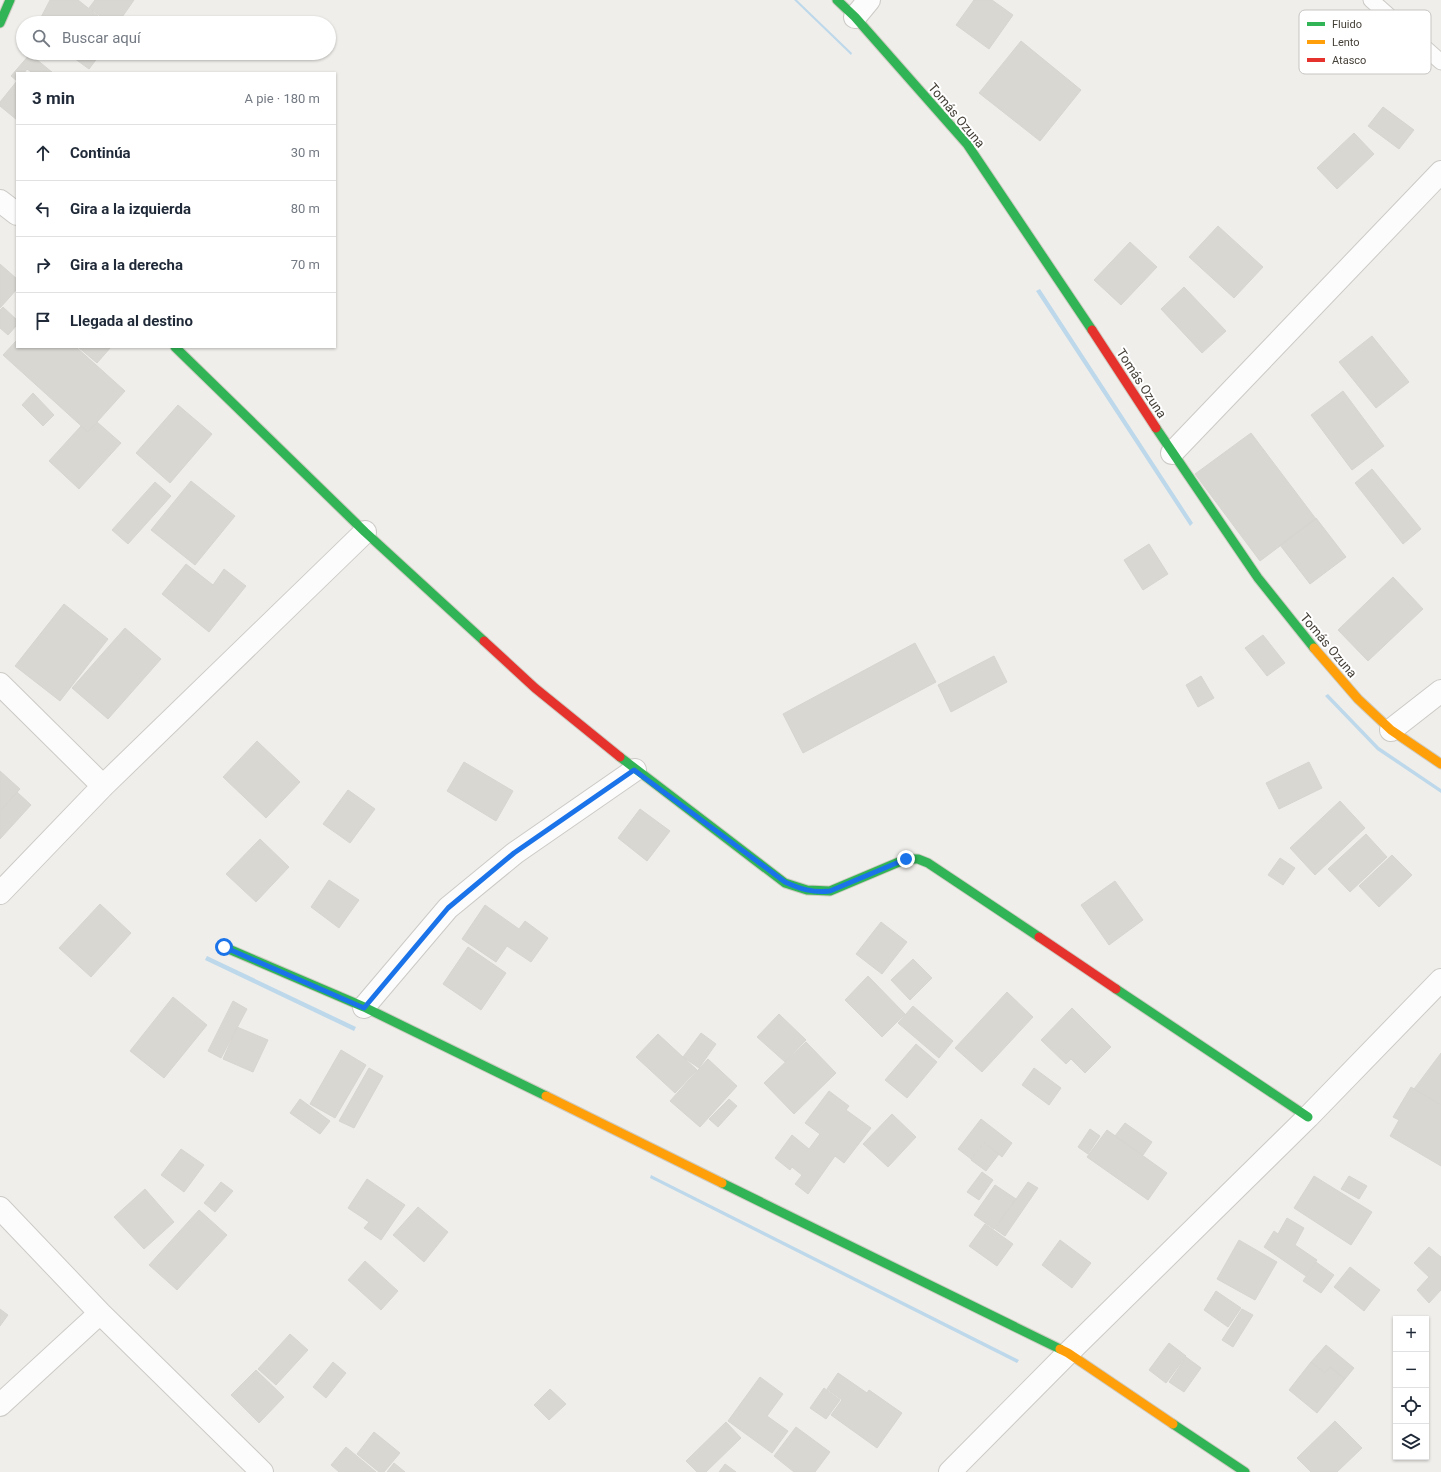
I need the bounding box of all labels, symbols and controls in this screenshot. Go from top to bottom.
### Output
legend [1299,10,1431,74]
search box [16,16,336,60]
text: Fluido [1332,18,1362,31]
icon: search [30,27,52,49]
text: Buscar aquí [62,29,141,47]
text: Lento [1332,36,1360,49]
text: Atasco [1332,54,1366,67]
street label: Tomás Ozuna [925,80,988,151]
text: 3 min [32,88,75,108]
text: A pie · 180 m [245,91,320,106]
icon: ahead [32,142,54,164]
text: Continúa [70,144,131,162]
text: 30 m [291,145,320,160]
icon: left [32,198,54,220]
text: Gira a la izquierda [70,200,191,218]
text: 80 m [291,201,320,216]
icon: right [32,254,54,276]
text: Gira a la derecha [70,256,183,274]
text: 70 m [291,257,320,272]
icon: arrive [32,310,54,332]
text: Llegada al destino [70,312,193,330]
street label: Tomás Ozuna [1114,346,1170,421]
street label: Tomás Ozuna [1297,610,1360,681]
route end [897,850,915,868]
route start [215,938,233,956]
map controls [1393,1316,1429,1460]
button: + [1393,1316,1429,1352]
button: − [1393,1352,1429,1388]
button: locate [1393,1388,1429,1424]
button: layers [1393,1424,1429,1460]

